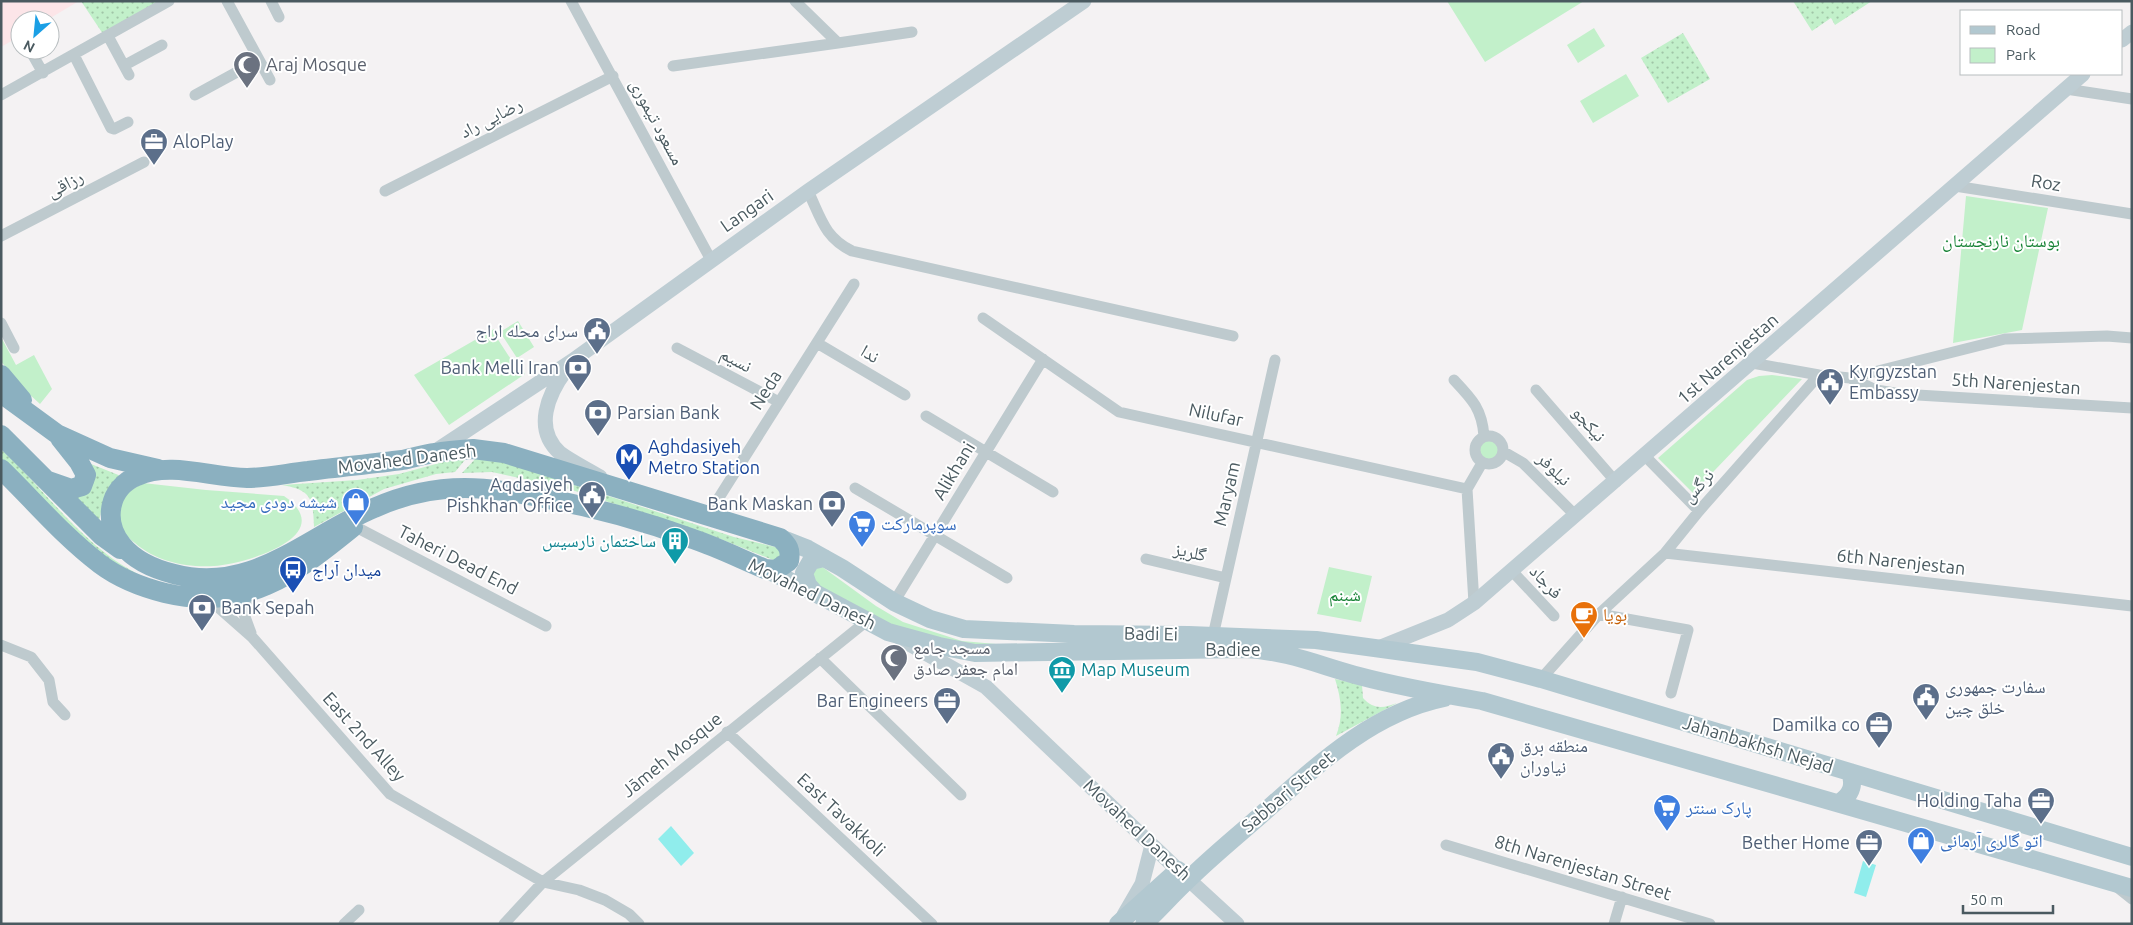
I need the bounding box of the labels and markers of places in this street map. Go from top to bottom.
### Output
mosque icon: Araj Mosque [232,50,262,89]
place label: Araj Mosque [266,54,367,74]
office icon: AloPlay [139,127,169,166]
place label: AloPlay [173,131,234,151]
public building icon: سرای محله اراج [582,316,612,355]
place label: سرای محله اراج [476,320,578,343]
bank icon: Bank Melli Iran [563,353,593,392]
place label: Bank Melli Iran [440,357,559,377]
place label: Kyrgyzstan Embassy [1849,361,1937,402]
public building icon: Kyrgyzstan Embassy [1815,367,1845,406]
bank icon: Parsian Bank [583,398,613,437]
place label: Parsian Bank [617,402,720,422]
place label: Aghdasiyeh Metro Station [648,436,760,477]
metro station icon: Aghdasiyeh Metro Station [614,442,644,481]
place label: Aqdasiyeh Pishkhan Office [446,474,573,515]
public building icon: Aqdasiyeh Pishkhan Office [577,480,607,519]
shop icon: شیشه دودی مجید [341,487,371,526]
bank icon: Bank Maskan [817,489,847,528]
place label: شیشه دودی مجید [221,491,337,513]
place label: Bank Maskan [708,493,813,513]
supermarket icon: سوپرمارکت [847,509,877,548]
place label: سوپرمارکت [881,513,957,535]
building icon: ساختمان نارسیس [660,526,690,565]
place label: ساختمان نارسیس [542,530,656,552]
bus stop icon: میدان آراج [278,555,308,594]
place label: میدان آراج [312,559,381,582]
bank icon: Bank Sepah [187,593,217,632]
place label: Bank Sepah [221,597,315,617]
cafe icon: بویا [1569,600,1599,639]
place label: بویا [1603,604,1627,626]
place label: مسجد جامع امام جعفر صادق [913,637,1018,681]
mosque icon: مسجد جامع امام جعفر صادق [879,643,909,682]
museum icon: Map Museum [1047,655,1077,694]
place label: Map Museum [1081,659,1190,679]
place label: سفارت جمهوری خلق چین [1945,676,2046,719]
public building icon: سفارت جمهوری خلق چین [1911,682,1941,721]
office icon: Bar Engineers [932,686,962,725]
place label: Bar Engineers [816,690,928,710]
office icon: Damilka co [1864,710,1894,749]
place label: Damilka co [1772,714,1860,734]
place label: منطقه برق نیاوران [1520,735,1588,778]
public building icon: منطقه برق نیاوران [1486,741,1516,780]
office icon: Holding Taha [2026,786,2056,825]
place label: Holding Taha [1916,790,2022,810]
supermarket icon: پارک سنتر [1652,793,1682,832]
place label: پارک سنتر [1685,797,1752,819]
shop icon: اتو گالری آرمانی [1906,826,1936,865]
office icon: Bether Home [1854,828,1884,867]
place label: اتو گالری آرمانی [1940,830,2043,852]
place label: Bether Home [1742,832,1850,852]

